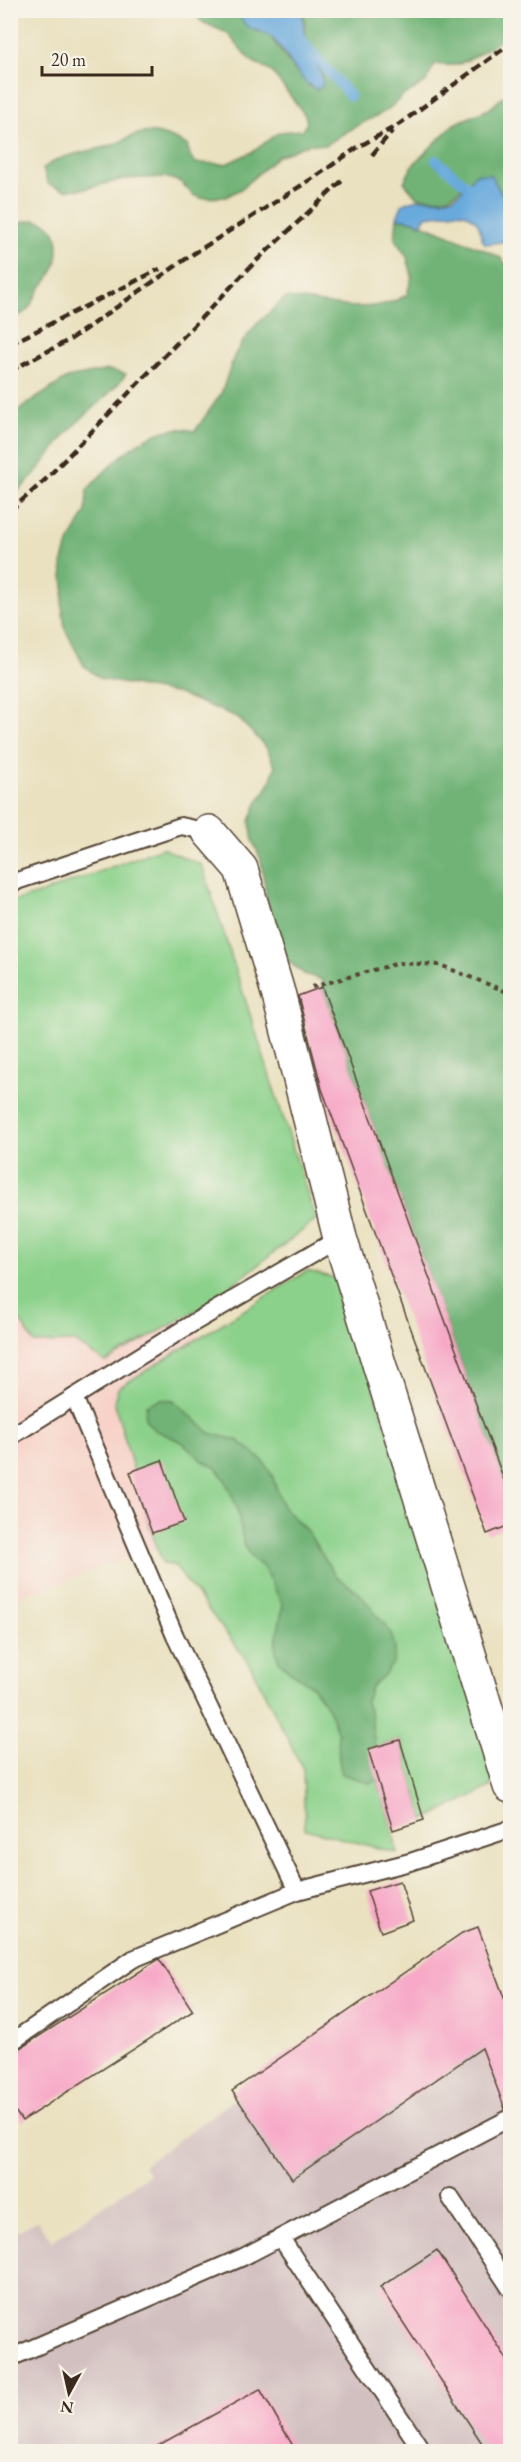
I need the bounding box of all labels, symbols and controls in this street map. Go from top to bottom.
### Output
scale bar [42,39,152,77]
text: 20 m [51,48,86,71]
north arrow [39,2363,99,2423]
text: N [59,2396,75,2419]

